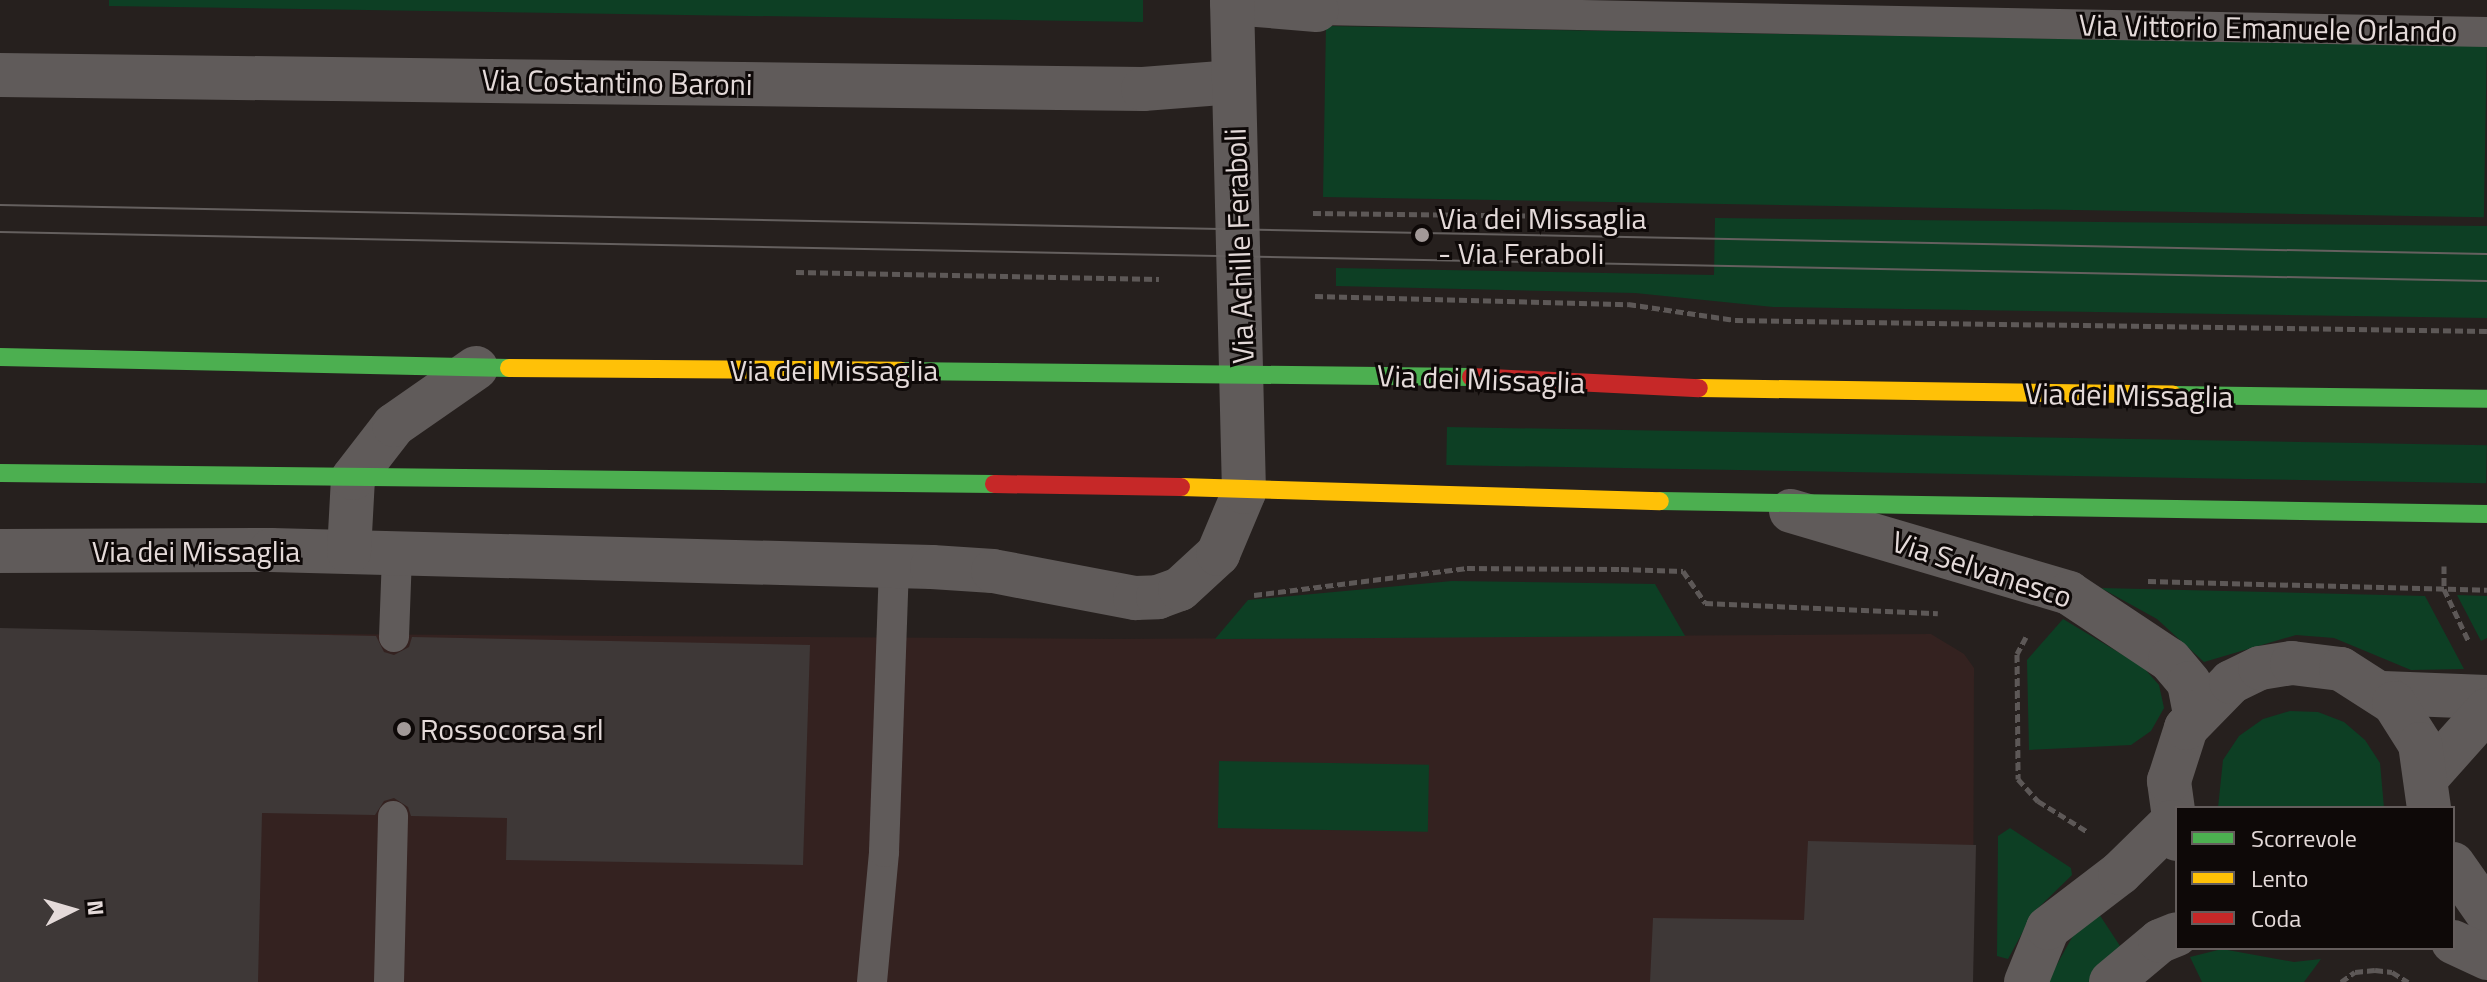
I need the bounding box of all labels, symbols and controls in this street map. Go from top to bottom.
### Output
street label: Via Vittorio Emanuele Orlando [2078,7,2458,49]
street label: Via Costantino Baroni [481,62,753,102]
street label: Via Achille Feraboli [1217,128,1261,364]
place label: Via dei Missaglia - Via Feraboli [1438,200,1646,270]
marker: Via dei Missaglia - Via Feraboli [1413,226,1431,244]
street label: Via dei Missaglia [730,352,938,388]
street label: Via dei Missaglia [1376,357,1586,401]
street label: Via dei Missaglia [2024,375,2234,415]
street label: Via Selvanesco [1887,523,2077,615]
street label: Via dei Missaglia [92,533,300,569]
place label: Rossocorsa srl [420,711,604,747]
marker: Rossocorsa srl [395,720,413,738]
legend [2175,806,2455,950]
text: Scorrevole [2251,820,2357,856]
text: Lento [2251,860,2308,896]
north arrow [32,870,112,950]
text: N [78,899,114,917]
text: Coda [2251,900,2301,936]

